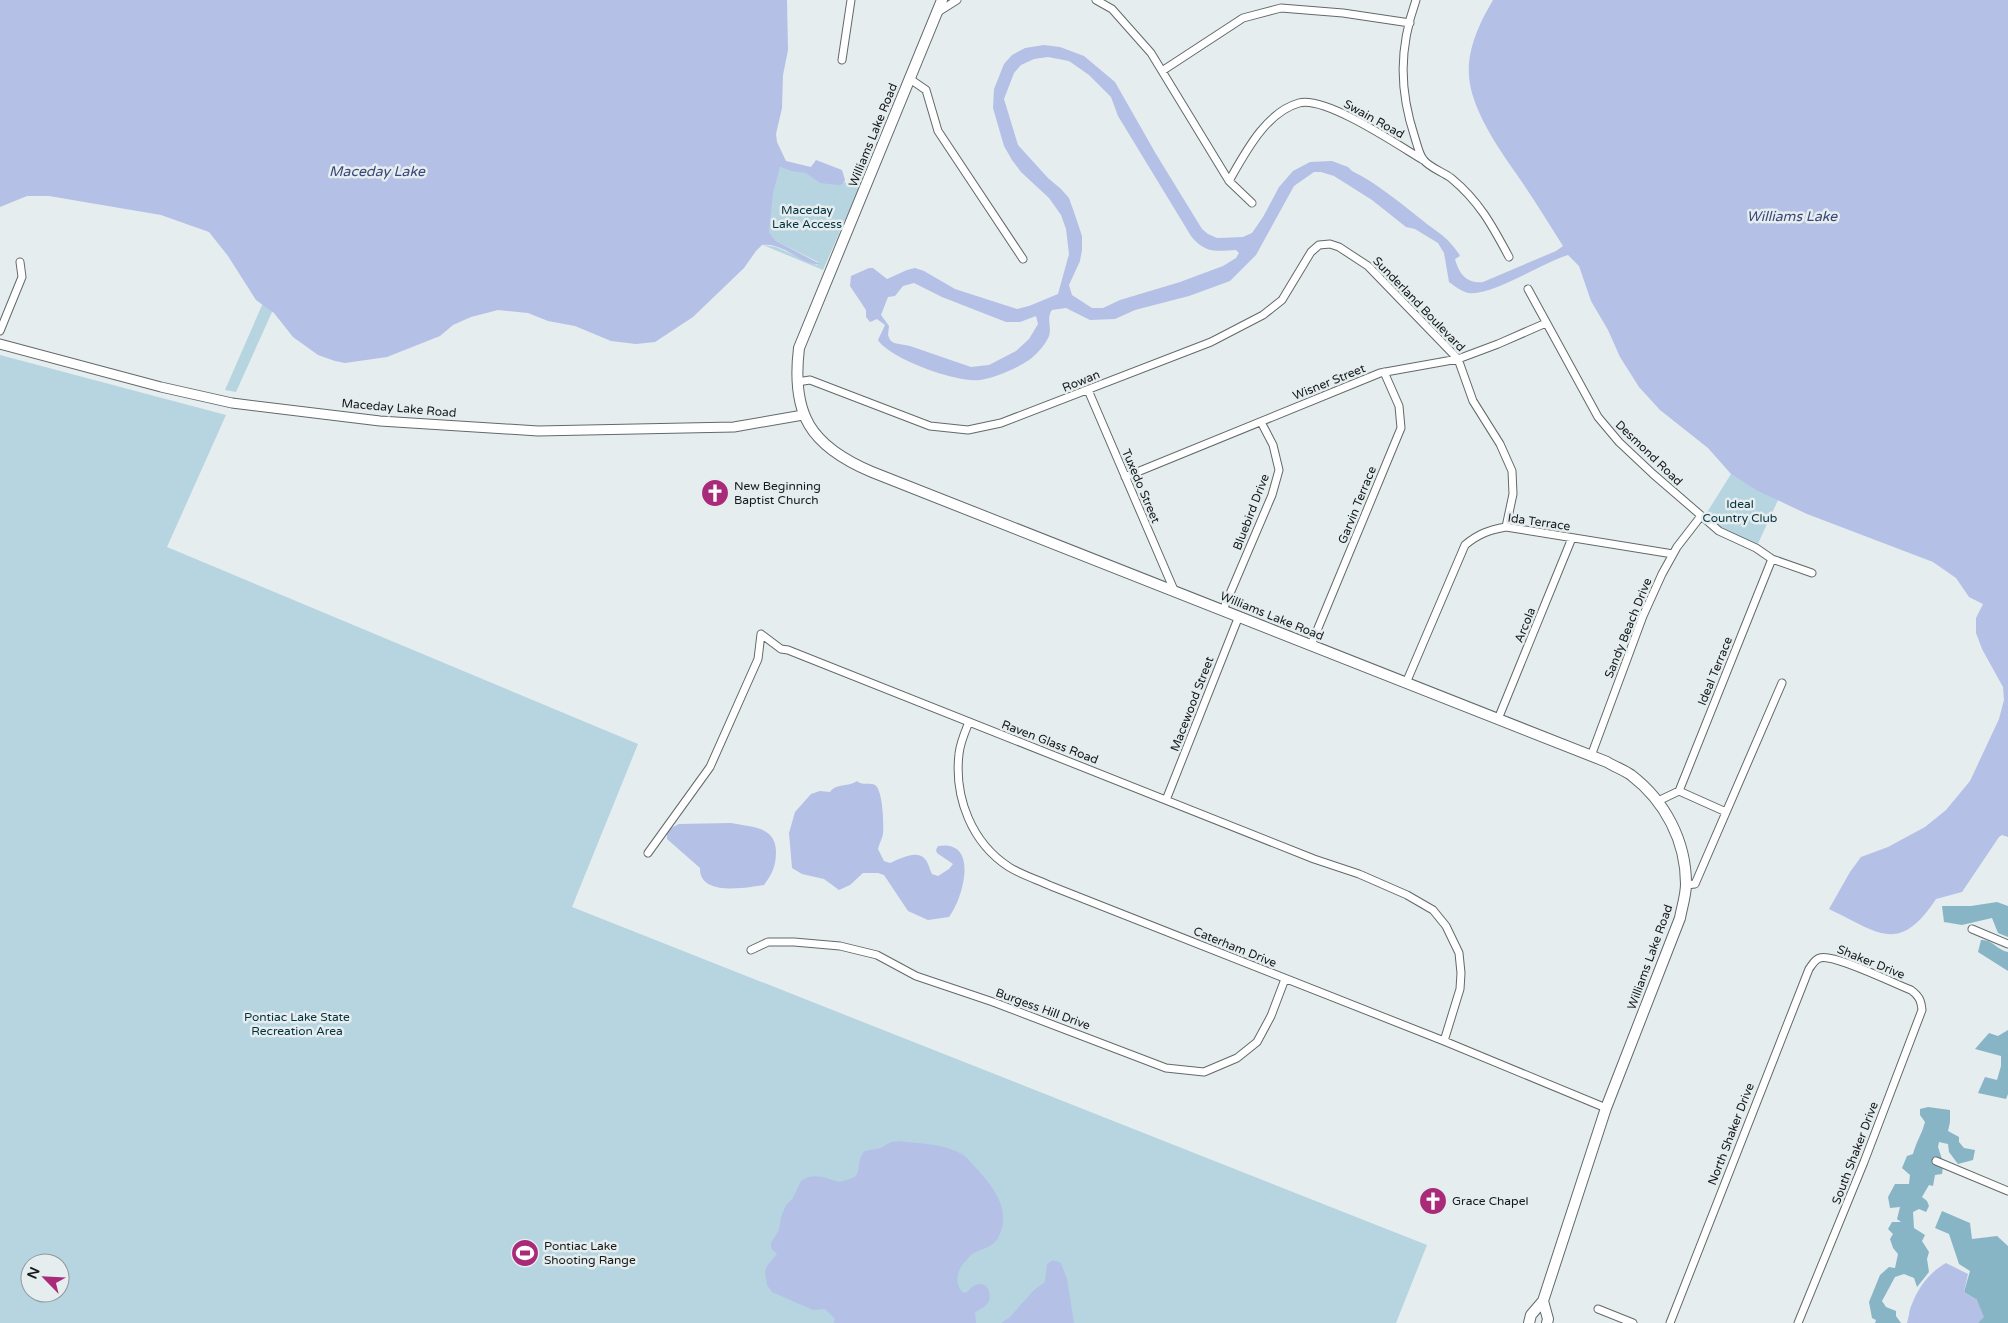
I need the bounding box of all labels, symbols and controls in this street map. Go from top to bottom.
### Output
street label: Williams Lake Road [846,81,900,189]
street label: Swain Road [1341,97,1407,141]
water label: Maceday Lake [329,163,426,180]
park label: Maceday Lake Access [772,203,842,231]
water label: Williams Lake [1747,208,1838,225]
street label: Sunderland Boulevard [1370,254,1468,354]
street label: Wisner Street [1291,361,1368,403]
street label: Rowan [1060,367,1102,395]
street label: Maceday Lake Road [341,396,457,420]
street label: Desmond Road [1613,417,1685,489]
street label: Tuxedo Street [1119,447,1163,526]
street label: Garvin Terrace [1335,464,1379,546]
street label: Bluebird Drive [1230,472,1272,552]
church icon: New Beginning Baptist Church [700,478,730,508]
place label: New Beginning Baptist Church [734,479,821,507]
park label: Ideal Country Club [1703,497,1777,525]
street label: Ida Terrace [1507,511,1571,533]
street label: Sandy Beach Drive [1602,576,1655,680]
street label: Williams Lake Road [1218,589,1326,643]
street label: Arcola [1512,605,1538,645]
street label: Ideal Terrace [1695,634,1735,707]
street label: Macewood Street [1167,654,1217,753]
street label: Raven Glass Road [1000,717,1100,767]
street label: Williams Lake Road [1624,903,1676,1011]
street label: Caterham Drive [1191,924,1279,970]
street label: Shaker Drive [1835,942,1907,982]
street label: Burgess Hill Drive [994,985,1092,1033]
park label: Pontiac Lake State Recreation Area [244,1010,350,1038]
street label: North Shaker Drive [1705,1081,1757,1187]
street label: South Shaker Drive [1829,1099,1881,1206]
church icon: Grace Chapel [1418,1186,1448,1216]
place label: Grace Chapel [1452,1194,1528,1208]
sports icon: Pontiac Lake Shooting Range [510,1238,540,1268]
place label: Pontiac Lake Shooting Range [544,1239,636,1267]
north arrow [20,1253,70,1303]
text: N [24,1264,44,1282]

